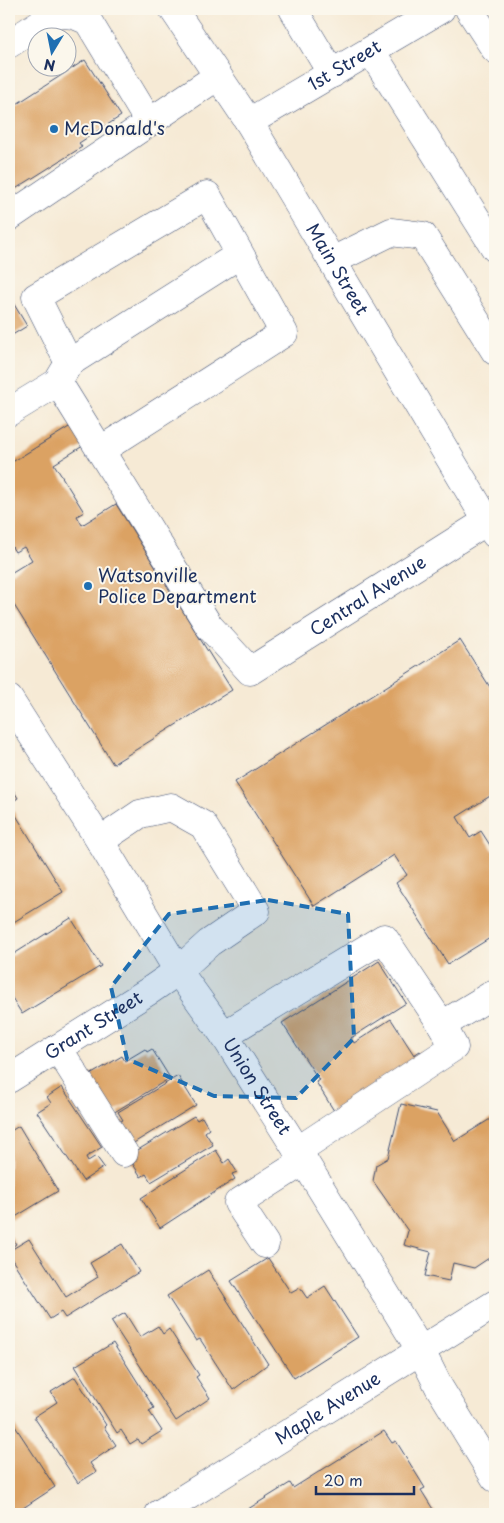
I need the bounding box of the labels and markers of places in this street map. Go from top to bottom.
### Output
place label: McDonald's [64,114,165,141]
marker: McDonald's [48,123,60,135]
place label: Watsonville Police Department [98,561,257,609]
marker: Watsonville Police Department [82,580,94,592]

